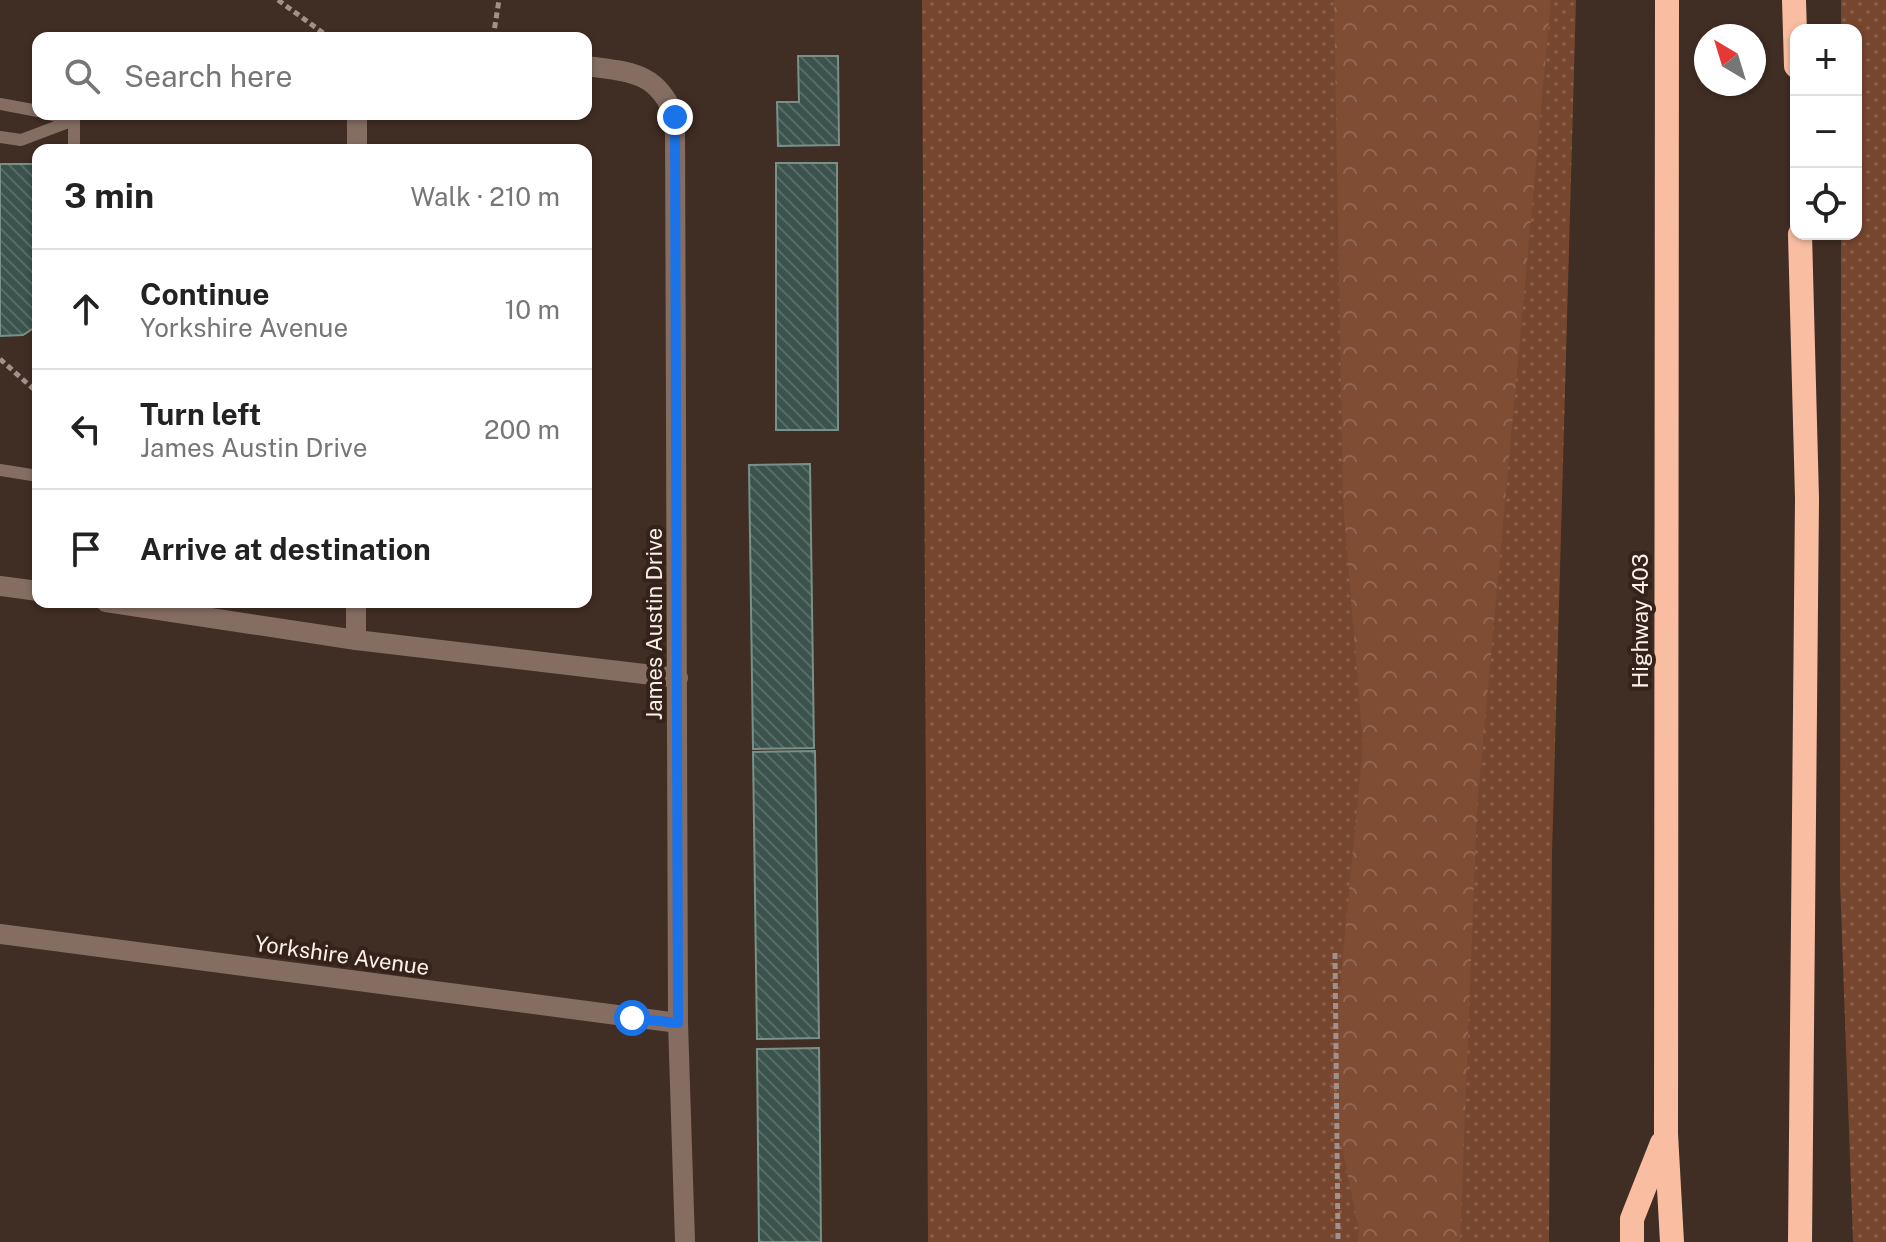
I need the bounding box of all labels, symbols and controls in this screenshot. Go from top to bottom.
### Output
north arrow [1694,24,1766,96]
map controls [1790,24,1862,240]
button: + [1790,24,1862,96]
search box [32,32,592,120]
icon: search [60,54,104,98]
text: Search here [124,58,292,94]
button: − [1790,96,1862,168]
route end [657,99,693,135]
button: locate [1790,168,1862,240]
text: 3 min [64,176,154,216]
text: Walk · 210 m [410,181,560,212]
text: Continue [140,276,270,312]
icon: ahead [64,287,108,331]
text: 10 m [505,294,560,325]
text: Yorkshire Avenue [140,312,348,343]
text: Turn left [140,396,261,432]
icon: left [64,407,108,451]
text: 200 m [484,414,560,445]
text: James Austin Drive [140,432,367,463]
icon: arrive [64,527,108,571]
street label: James Austin Drive [641,528,667,720]
text: Arrive at destination [140,531,431,567]
street label: Highway 403 [1627,553,1653,689]
street label: Yorkshire Avenue [253,930,431,980]
route start [614,1000,650,1036]

